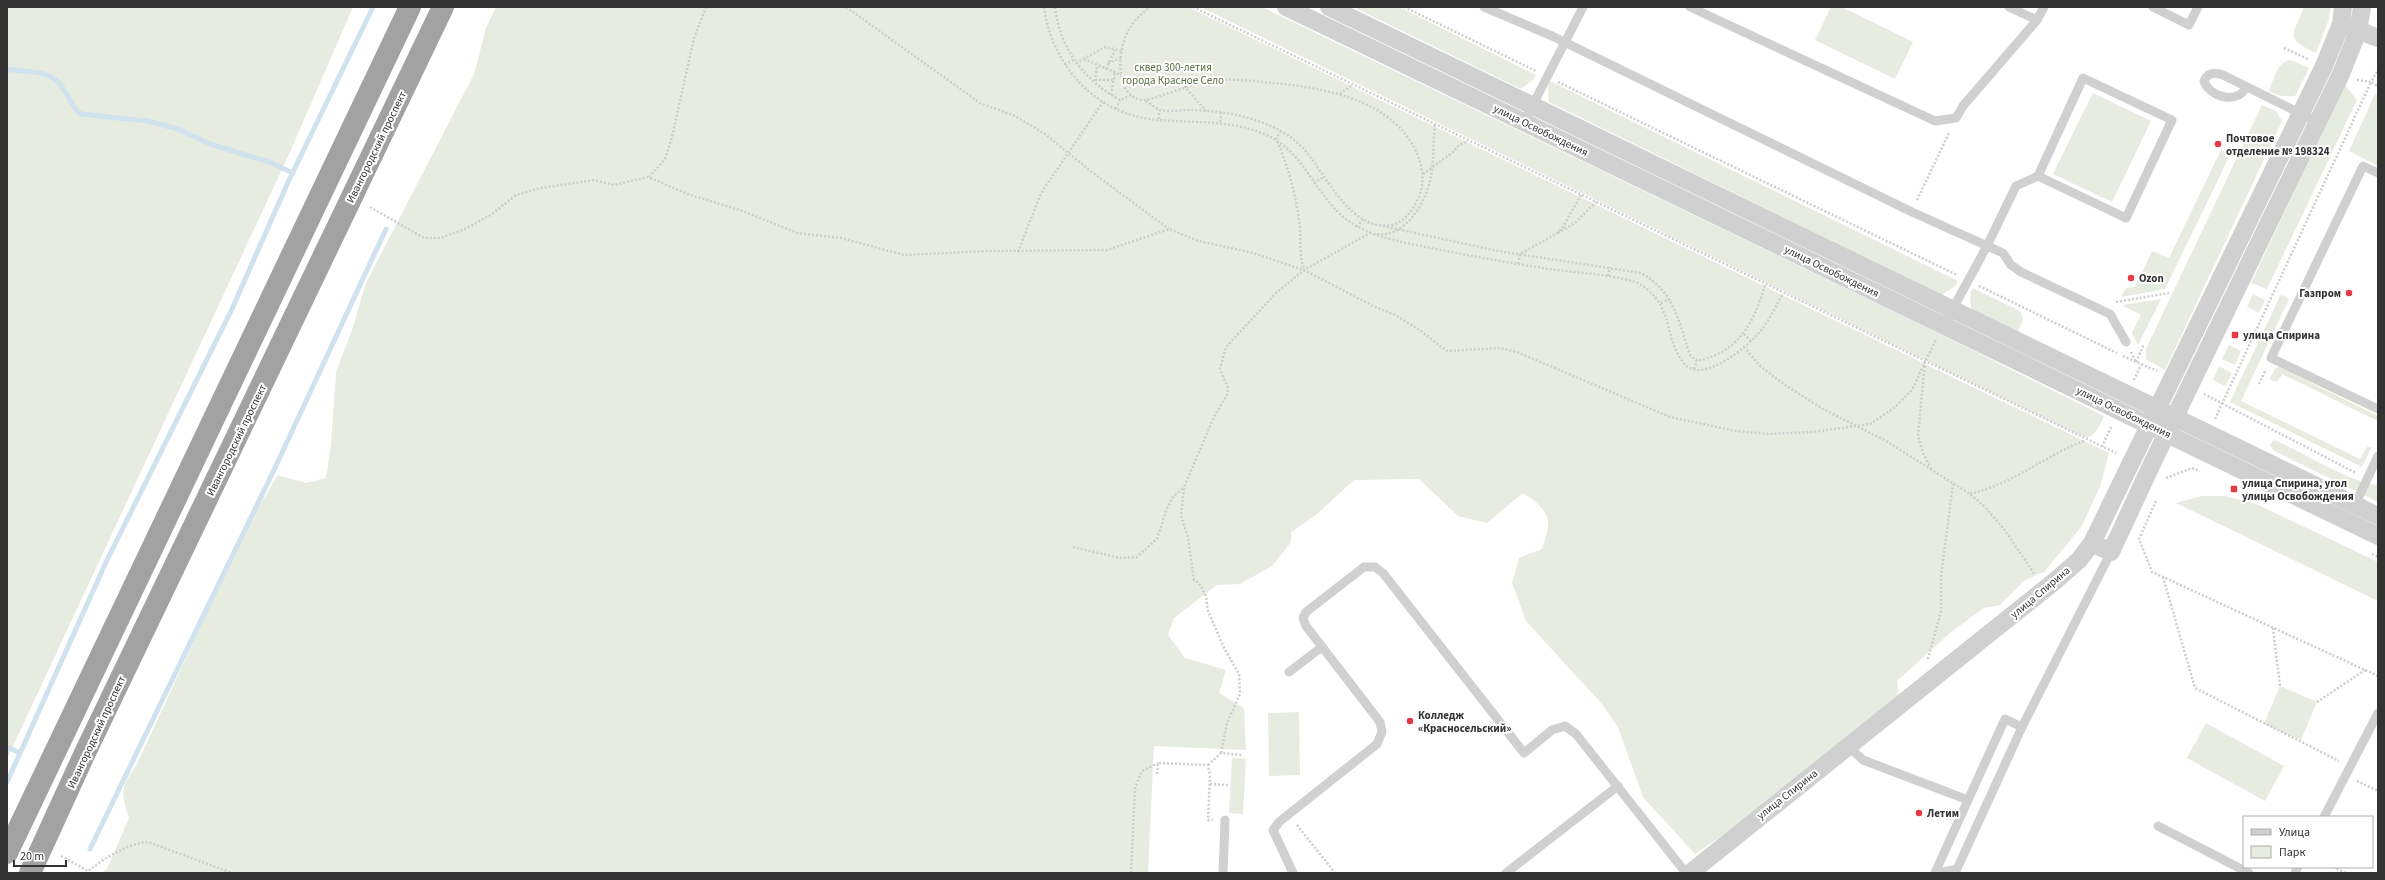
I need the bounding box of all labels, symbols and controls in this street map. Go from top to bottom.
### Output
park label: сквер 300-летия города Красное Село [1122,60,1224,88]
street label: Ивангородский проспект [343,89,410,206]
street label: улица Освобождения [1491,101,1591,160]
place label: Почтовое отделение № 198324 [2226,131,2330,159]
marker: Почтовое отделение № 198324 [2213,139,2223,149]
street label: улица Освобождения [1782,242,1882,301]
place label: Ozon [2139,271,2164,286]
marker: Ozon [2126,273,2136,283]
place label: Газпром [2299,286,2341,301]
marker: Газпром [2344,288,2354,298]
place label: улица Спирина [2243,328,2320,343]
marker: улица Спирина [2230,330,2240,340]
street label: Ивангородский проспект [203,382,270,499]
street label: улица Освобождения [2074,383,2174,442]
place label: улица Спирина, угол улицы Освобождения [2242,476,2354,504]
marker: улица Спирина, угол улицы Освобождения [2229,484,2239,494]
street label: улица Спирина [2007,563,2073,622]
street label: Ивангородский проспект [64,673,129,791]
place label: Колледж «Красносельский» [1418,708,1511,736]
marker: Колледж «Красносельский» [1405,716,1415,726]
street label: улица Спирина [1754,766,1821,823]
place label: Летим [1926,806,1959,821]
marker: Летим [1914,808,1924,818]
legend [2243,816,2373,868]
text: Улица [2279,824,2310,841]
scale bar [14,842,66,868]
text: Парк [2279,844,2305,861]
text: 20 m [20,848,44,865]

